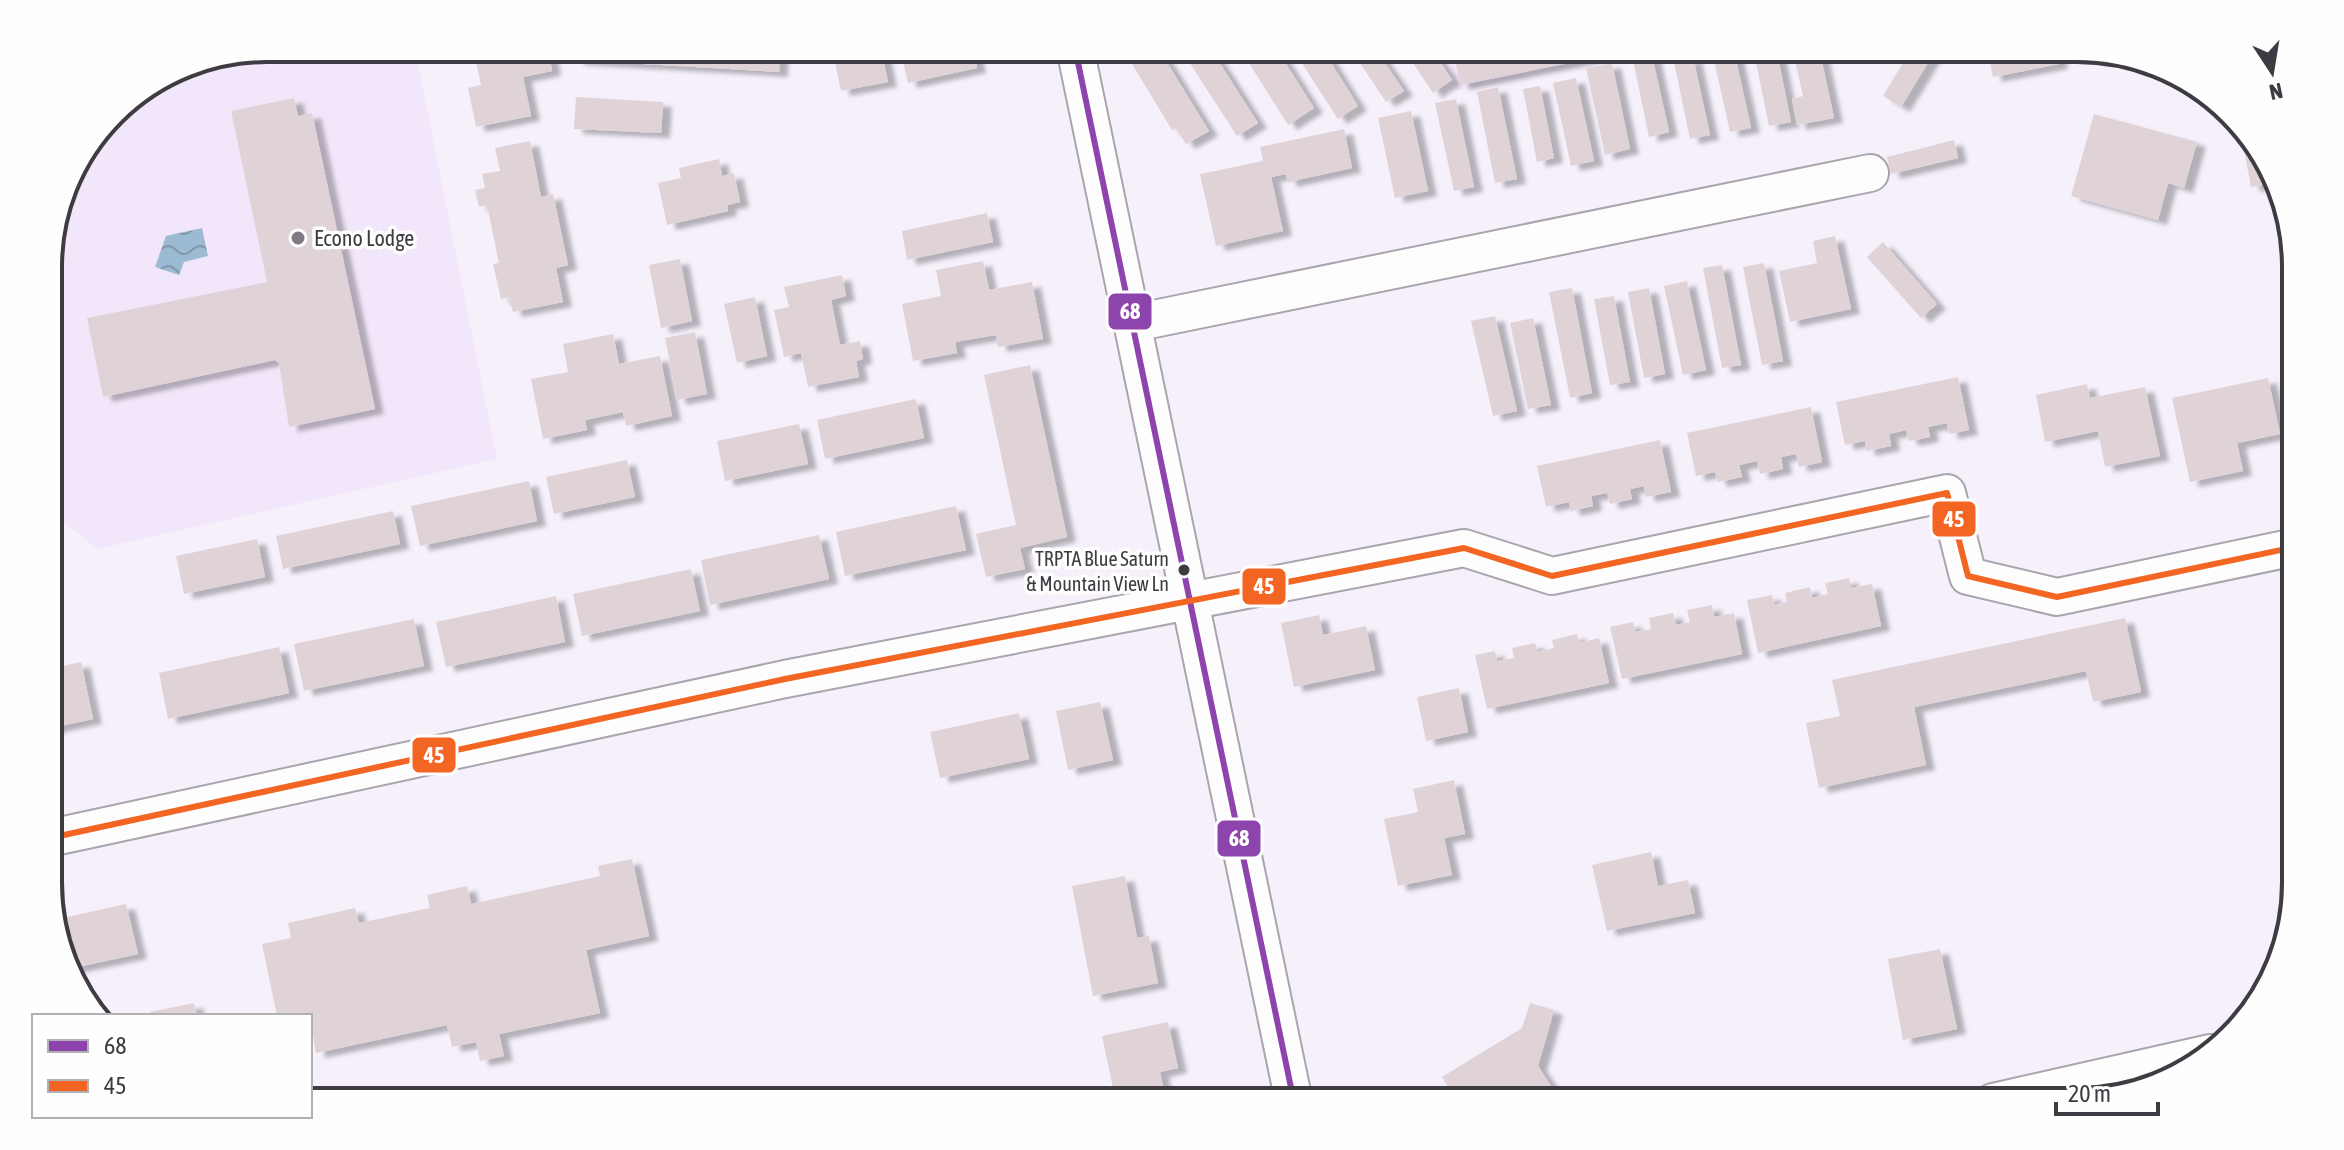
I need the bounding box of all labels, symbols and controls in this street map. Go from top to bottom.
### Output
north arrow [2232,32,2312,112]
text: N [2267,77,2285,106]
place label: Econo Lodge [314,225,414,251]
marker: Econo Lodge [289,229,307,247]
line badge: 68 [1107,292,1153,331]
text: 68 [1120,298,1140,324]
line badge: 45 [1931,500,1977,538]
text: 45 [1943,506,1964,532]
place label: TRPTA Blue Saturn & Mountain View Ln [1026,547,1169,595]
marker: TRPTA Blue Saturn & Mountain View Ln [1176,562,1192,578]
line badge: 45 [1241,567,1287,606]
text: 45 [1253,573,1274,599]
line badge: 45 [411,736,457,774]
text: 45 [423,742,444,768]
line badge: 68 [1216,819,1262,858]
text: 68 [1229,825,1249,851]
legend [32,1014,312,1118]
text: 68 [104,1032,127,1059]
scale bar [2056,1066,2158,1116]
text: 45 [104,1072,127,1099]
text: 20 m [2068,1080,2111,1107]

